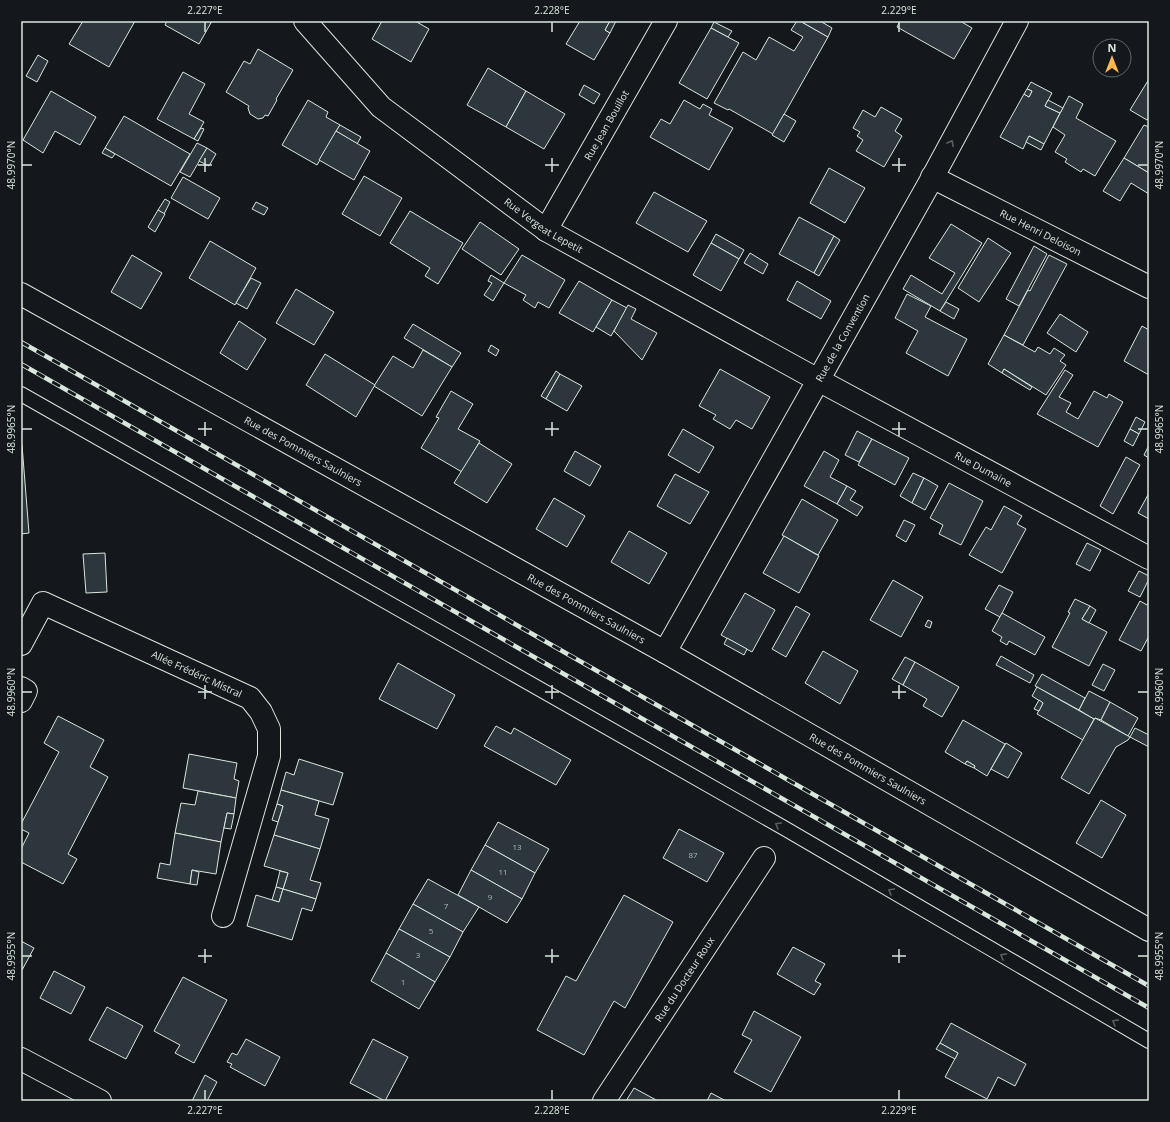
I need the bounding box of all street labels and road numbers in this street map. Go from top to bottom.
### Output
street label: Rue Jean Bouillot [581,87,632,163]
street label: Rue Vergeat Lepetit [502,194,586,256]
street label: Rue Henri Deloison [998,206,1084,259]
street label: Rue de la Convention [812,291,873,384]
street label: Rue des Pommiers Saulniers [242,413,365,489]
street label: Rue Dumaine [952,448,1015,490]
street label: Rue des Pommiers Saulniers [525,570,648,647]
street label: Allée Frédéric Mistral [150,647,244,700]
street label: Rue des Pommiers Saulniers [807,730,929,808]
street label: Rue du Docteur Roux [651,933,718,1024]

